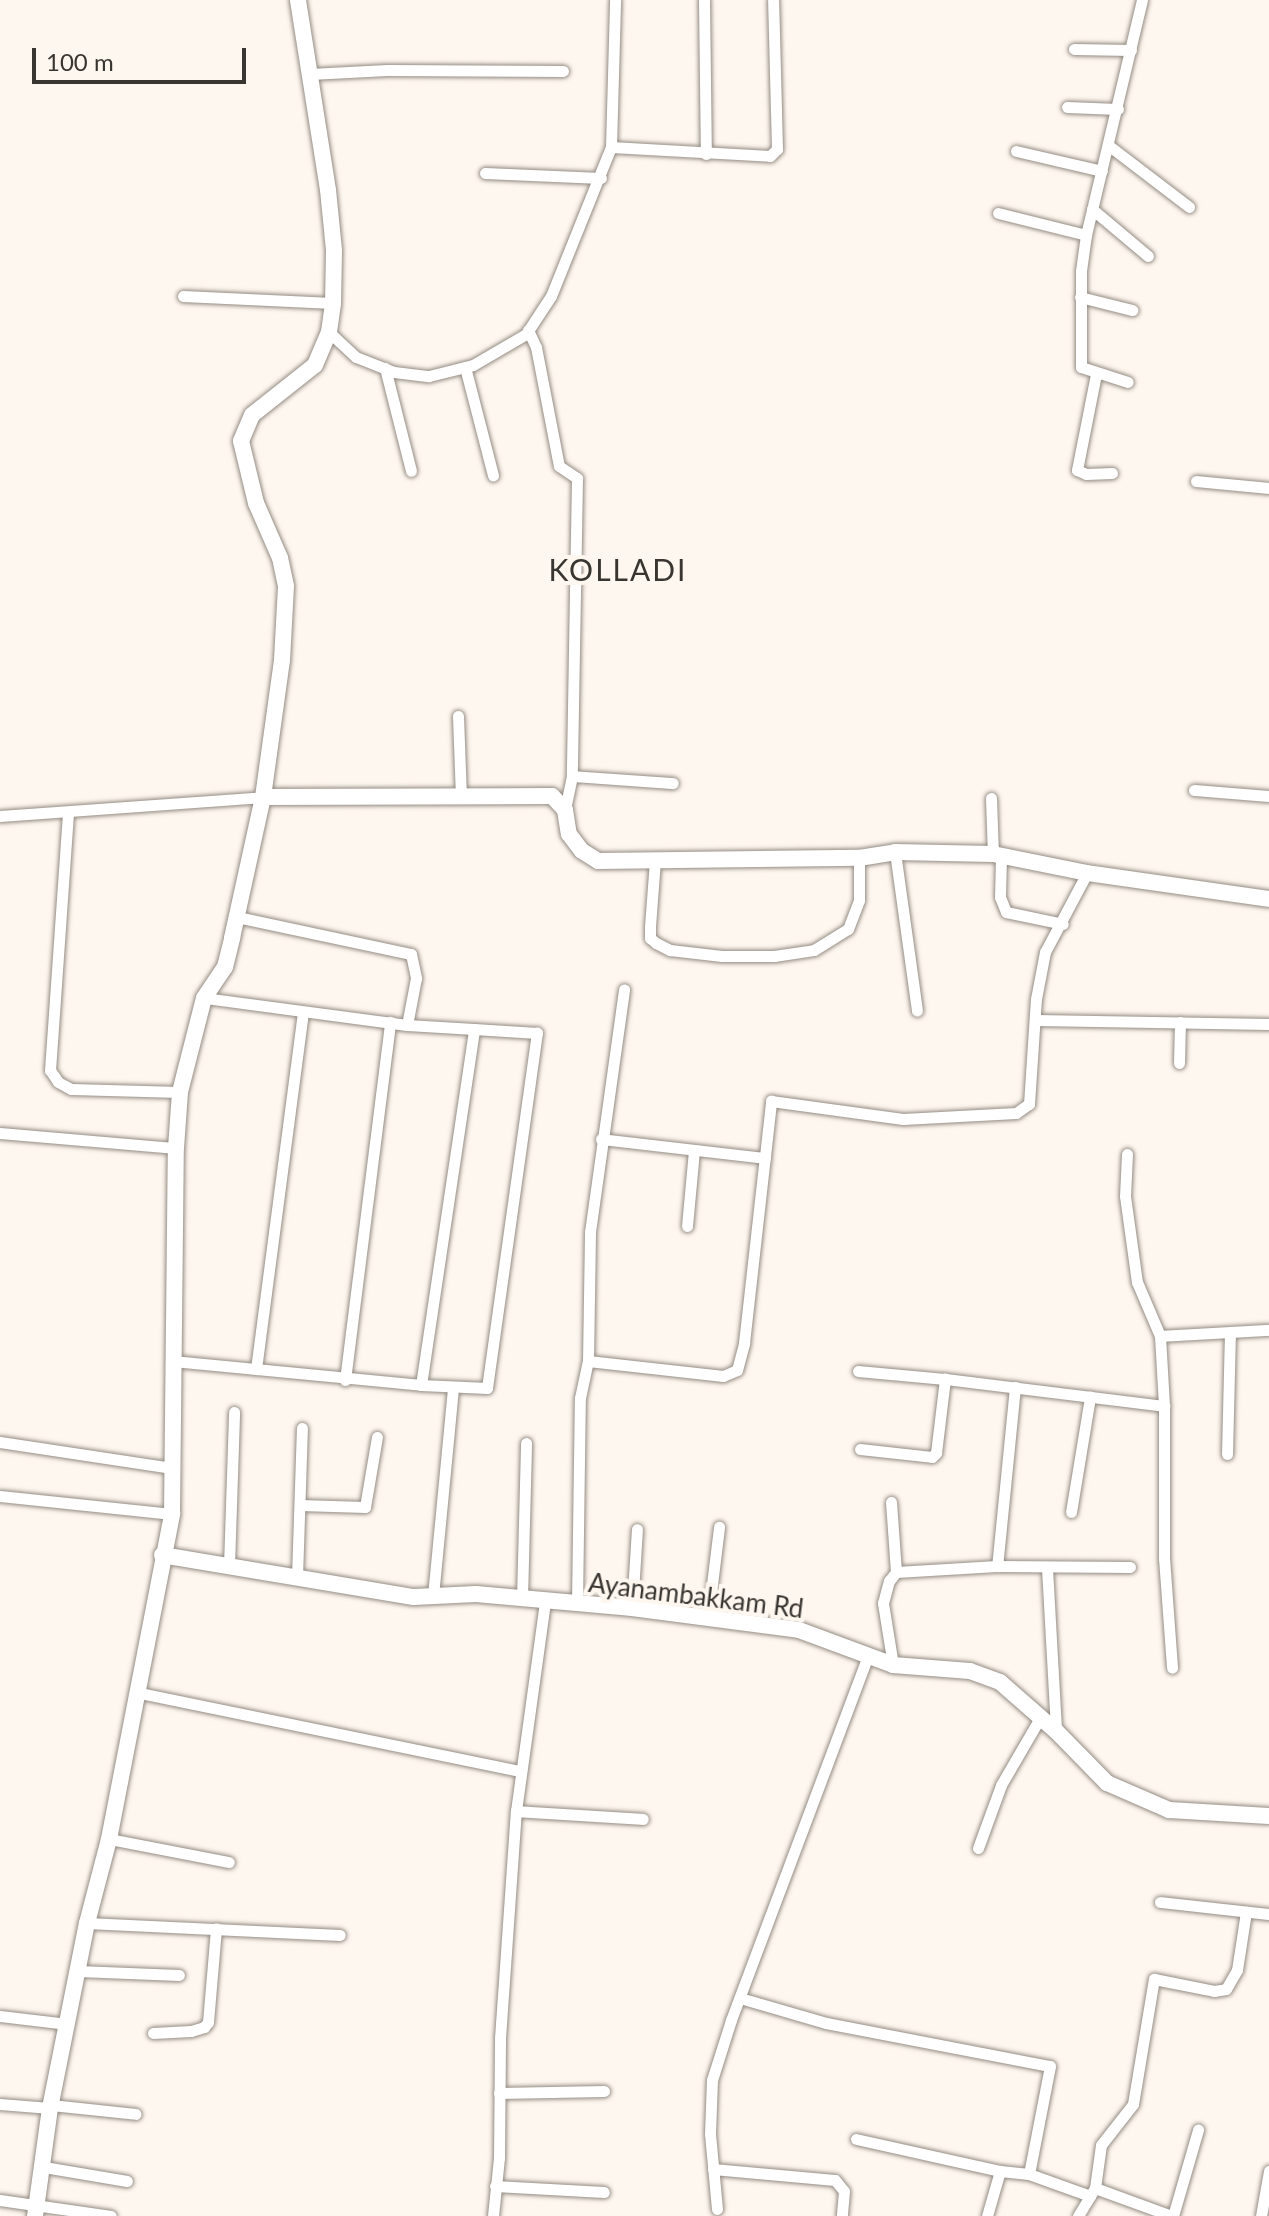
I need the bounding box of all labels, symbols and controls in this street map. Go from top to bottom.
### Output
scale bar [36,32,250,82]
text: 100 m [46,47,114,76]
district label: KOLLADI [549,551,687,587]
street label: Ayanambakkam Rd [587,1567,805,1625]

